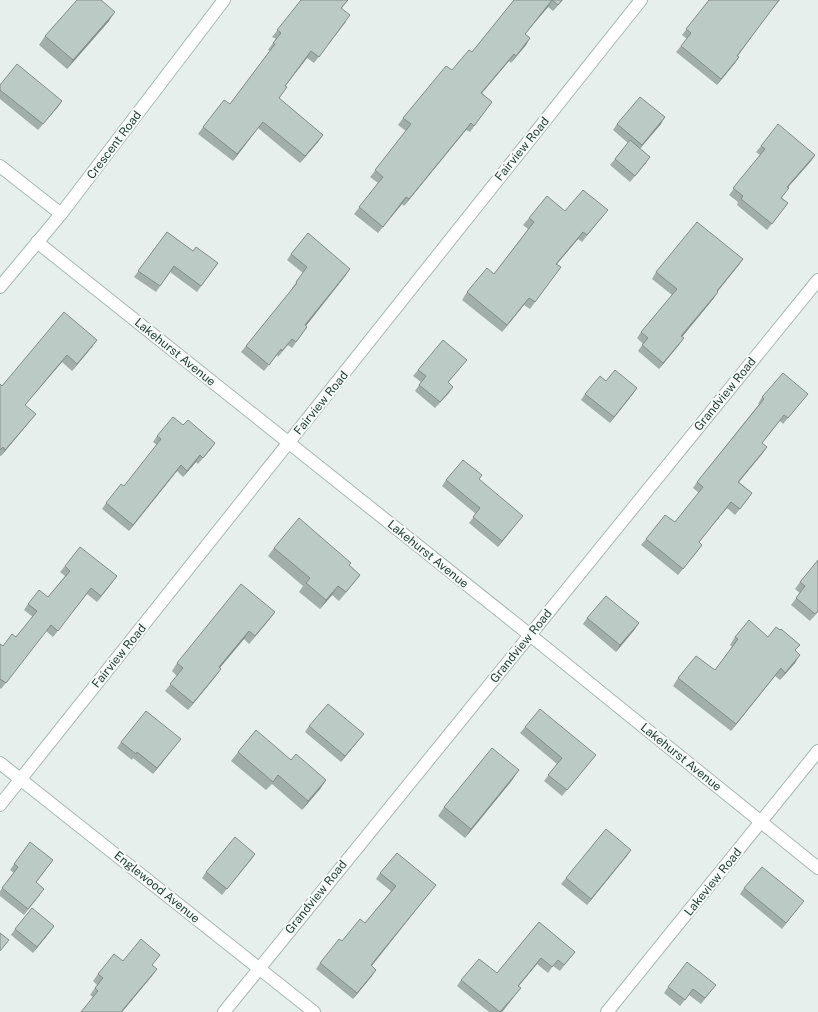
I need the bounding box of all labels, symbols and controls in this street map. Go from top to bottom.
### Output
street label: Crescent Road [84,108,144,182]
street label: Fairview Road [492,114,552,184]
street label: Lakehurst Avenue [132,315,218,389]
street label: Grandview Road [691,354,759,434]
street label: Fairview Road [291,368,351,438]
street label: Lakehurst Avenue [385,517,471,591]
street label: Grandview Road [487,606,555,686]
street label: Fairview Road [89,621,149,691]
street label: Lakehurst Avenue [638,720,724,794]
street label: Lakeview Road [681,845,745,919]
street label: Englewood Avenue [111,848,203,926]
street label: Grandview Road [282,857,350,937]

